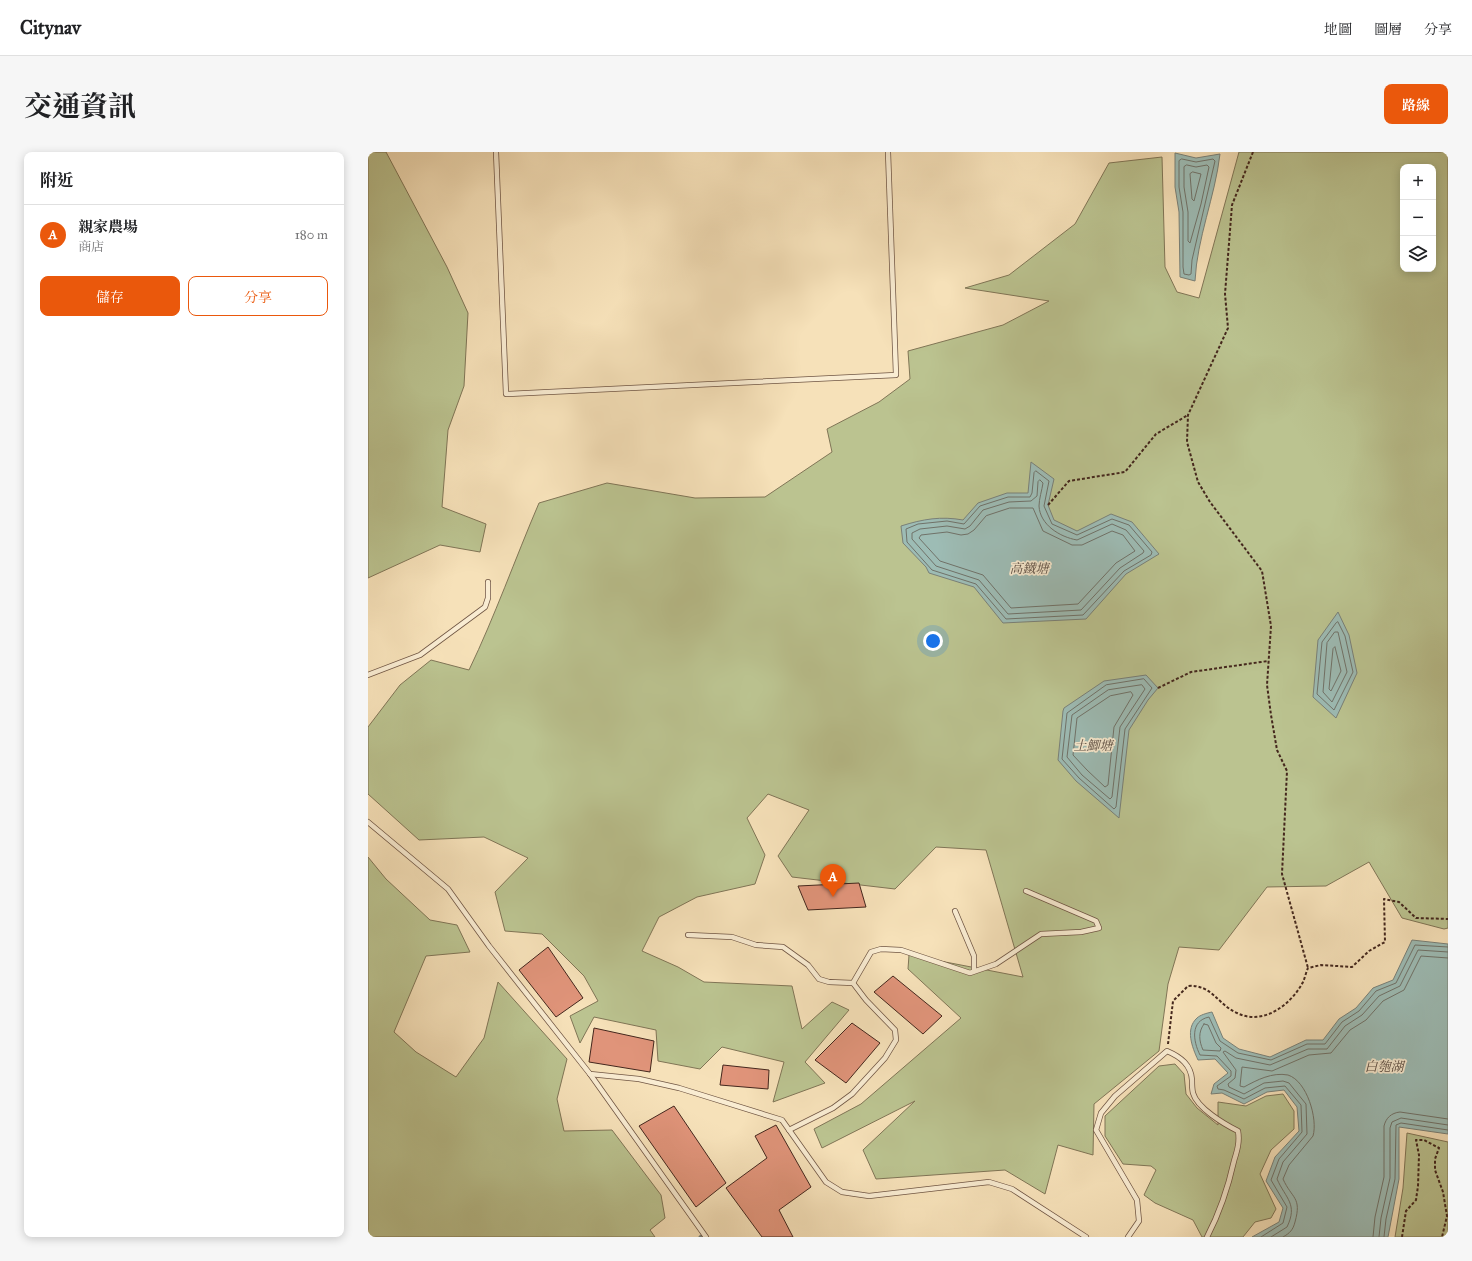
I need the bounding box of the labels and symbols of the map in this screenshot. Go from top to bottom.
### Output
water label: 高鐵塘 [1009,561,1050,577]
your location [923,631,943,651]
water label: 土鯽塘 [1073,738,1114,754]
pin: A [820,864,846,897]
water label: 白匏湖 [1364,1059,1405,1075]

